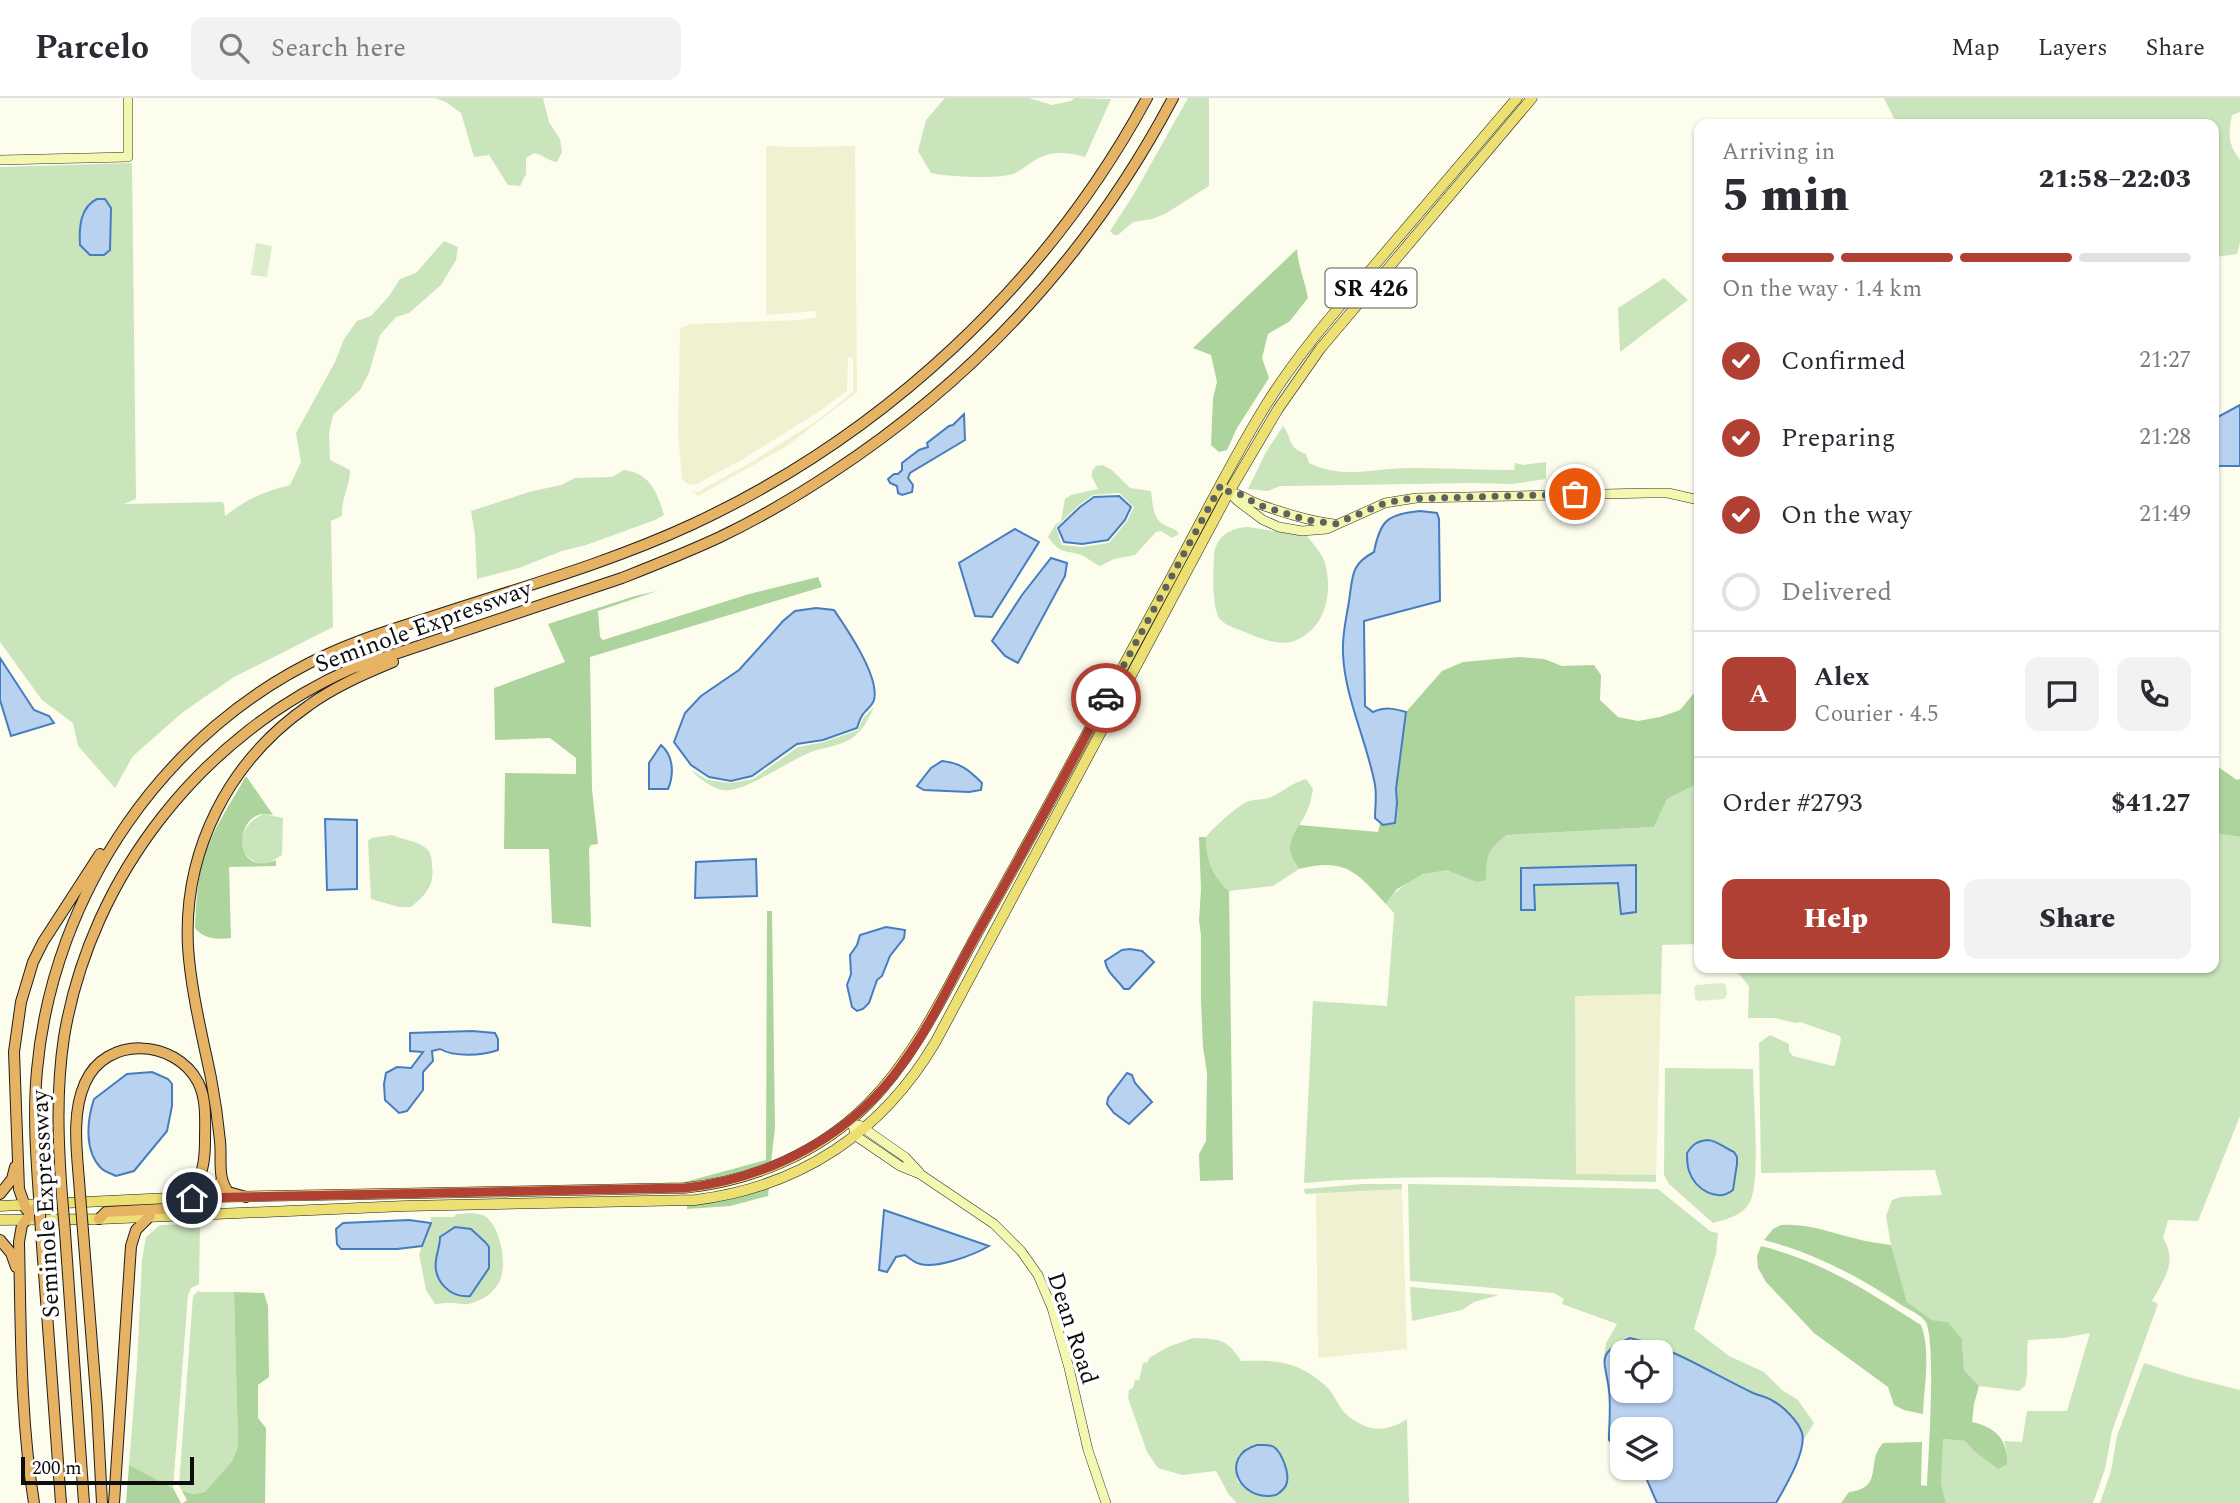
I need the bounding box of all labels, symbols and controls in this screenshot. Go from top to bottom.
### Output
search box [191,17,681,80]
text: Parcelo [35,23,149,73]
text: Search here [271,28,406,68]
icon: search [215,29,253,67]
text: Map [1951,30,2000,66]
text: Layers [2038,30,2108,66]
text: Share [2146,30,2205,66]
text: Arriving in [1722,135,1835,170]
text: 21:58–22:03 [2039,159,2191,199]
text: 5 min [1722,161,1849,231]
road number: SR 426 [1326,268,1416,308]
text: On the way · 1.4 km [1722,272,1922,307]
text: Confirmed [1781,341,1906,381]
icon: check [1722,342,1760,380]
text: 21:27 [2139,343,2191,378]
text: Preparing [1781,418,1895,458]
icon: check [1722,419,1760,457]
text: 21:28 [2139,420,2191,455]
pin [1545,464,1605,524]
icon: bag [1556,475,1594,513]
text: On the way [1781,495,1912,535]
icon: check [1722,496,1760,534]
text: 21:49 [2139,497,2191,532]
street label: Seminole Expressway [310,570,538,683]
text: Delivered [1781,572,1892,612]
text: Alex [1814,657,1869,697]
button: chat [2025,657,2099,731]
button: phone [2117,657,2191,731]
courier [1071,663,1141,733]
text: A [1749,674,1769,714]
icon: car [1087,679,1125,717]
text: Courier · 4.5 [1814,697,1939,732]
text: Order #2793 [1722,783,1862,823]
text: $41.27 [2111,783,2191,823]
button: Help [1722,879,1950,959]
button: Share [1964,879,2191,959]
street label: Seminole Expressway [22,1087,70,1319]
pin [162,1168,222,1228]
icon: home [173,1179,211,1217]
street label: Dean Road [1037,1268,1107,1389]
map controls [1610,1340,1673,1480]
button: locate [1610,1340,1673,1403]
button: layers [1610,1417,1673,1480]
scale bar [21,1454,194,1486]
text: 200 m [32,1454,82,1483]

